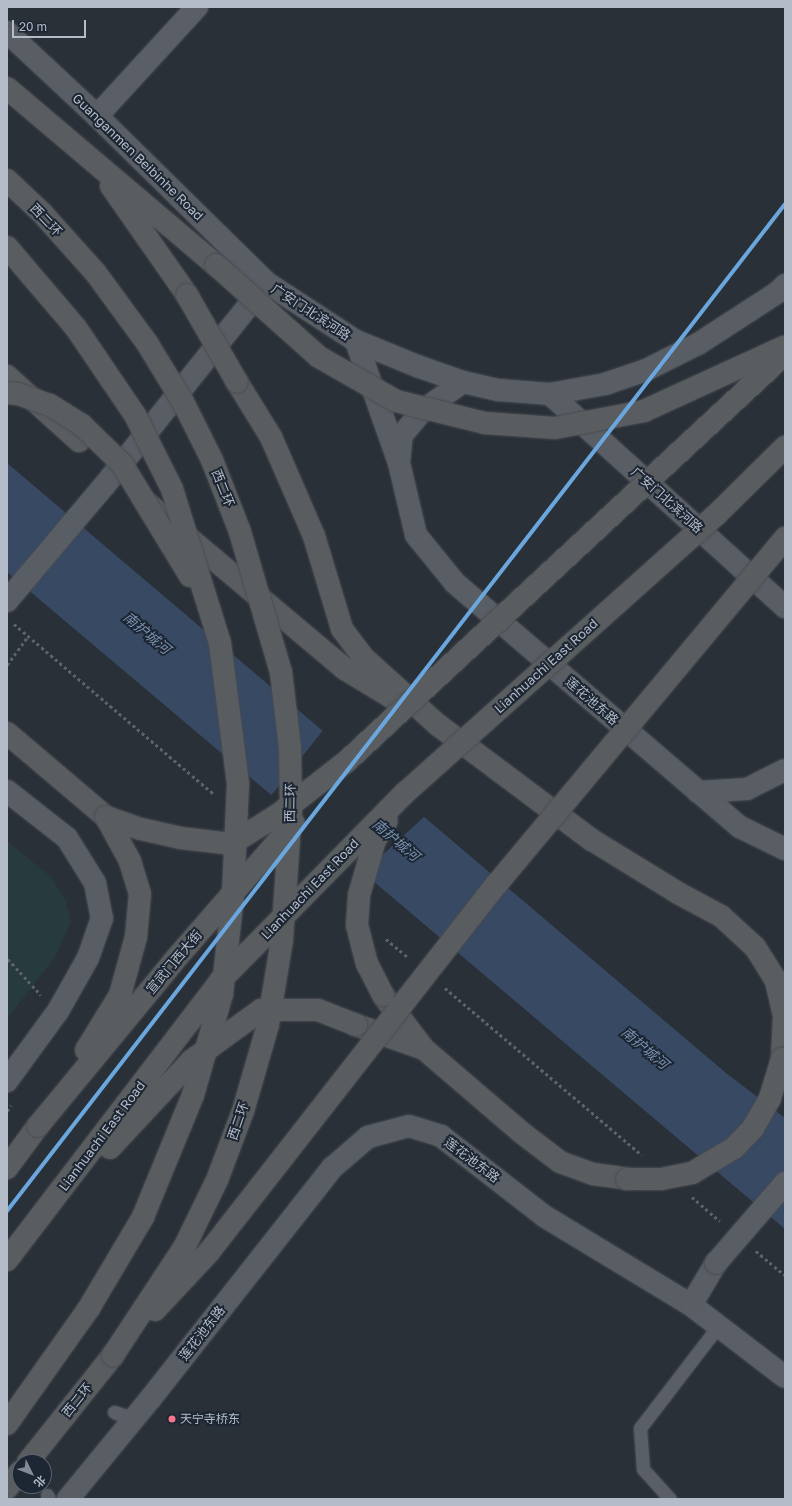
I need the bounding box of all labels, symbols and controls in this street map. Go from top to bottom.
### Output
scale bar [14,12,88,38]
text: 20 m [19,19,47,34]
street label: Guanganmen Beibinhe Road [69,90,207,224]
street label: 西二环 [27,201,65,239]
street label: 广安门北滨河路 [269,281,353,343]
street label: 广安门北滨河路 [628,464,706,536]
street label: 西二环 [208,467,238,509]
water label: 南护城河 [120,609,174,657]
street label: Lianhuachi East Road [491,616,601,716]
street label: 莲花池东路 [562,674,622,728]
street label: 西二环 [282,783,298,823]
water label: 南护城河 [369,816,423,864]
street label: Lianhuachi East Road [258,836,362,942]
street label: 宣武门西大街 [143,927,205,997]
water label: 南护城河 [618,1024,672,1072]
street label: Lianhuachi East Road [56,1078,148,1194]
street label: 西二环 [224,1100,252,1142]
street label: 莲花池东路 [441,1134,503,1186]
street label: 莲花池东路 [176,1303,228,1363]
street label: 西二环 [59,1380,95,1420]
place label: 天宁寺桥东 [180,1412,240,1426]
marker: 天宁寺桥东 [167,1414,177,1424]
north arrow [12,1454,52,1494]
text: 北 [32,1473,49,1490]

